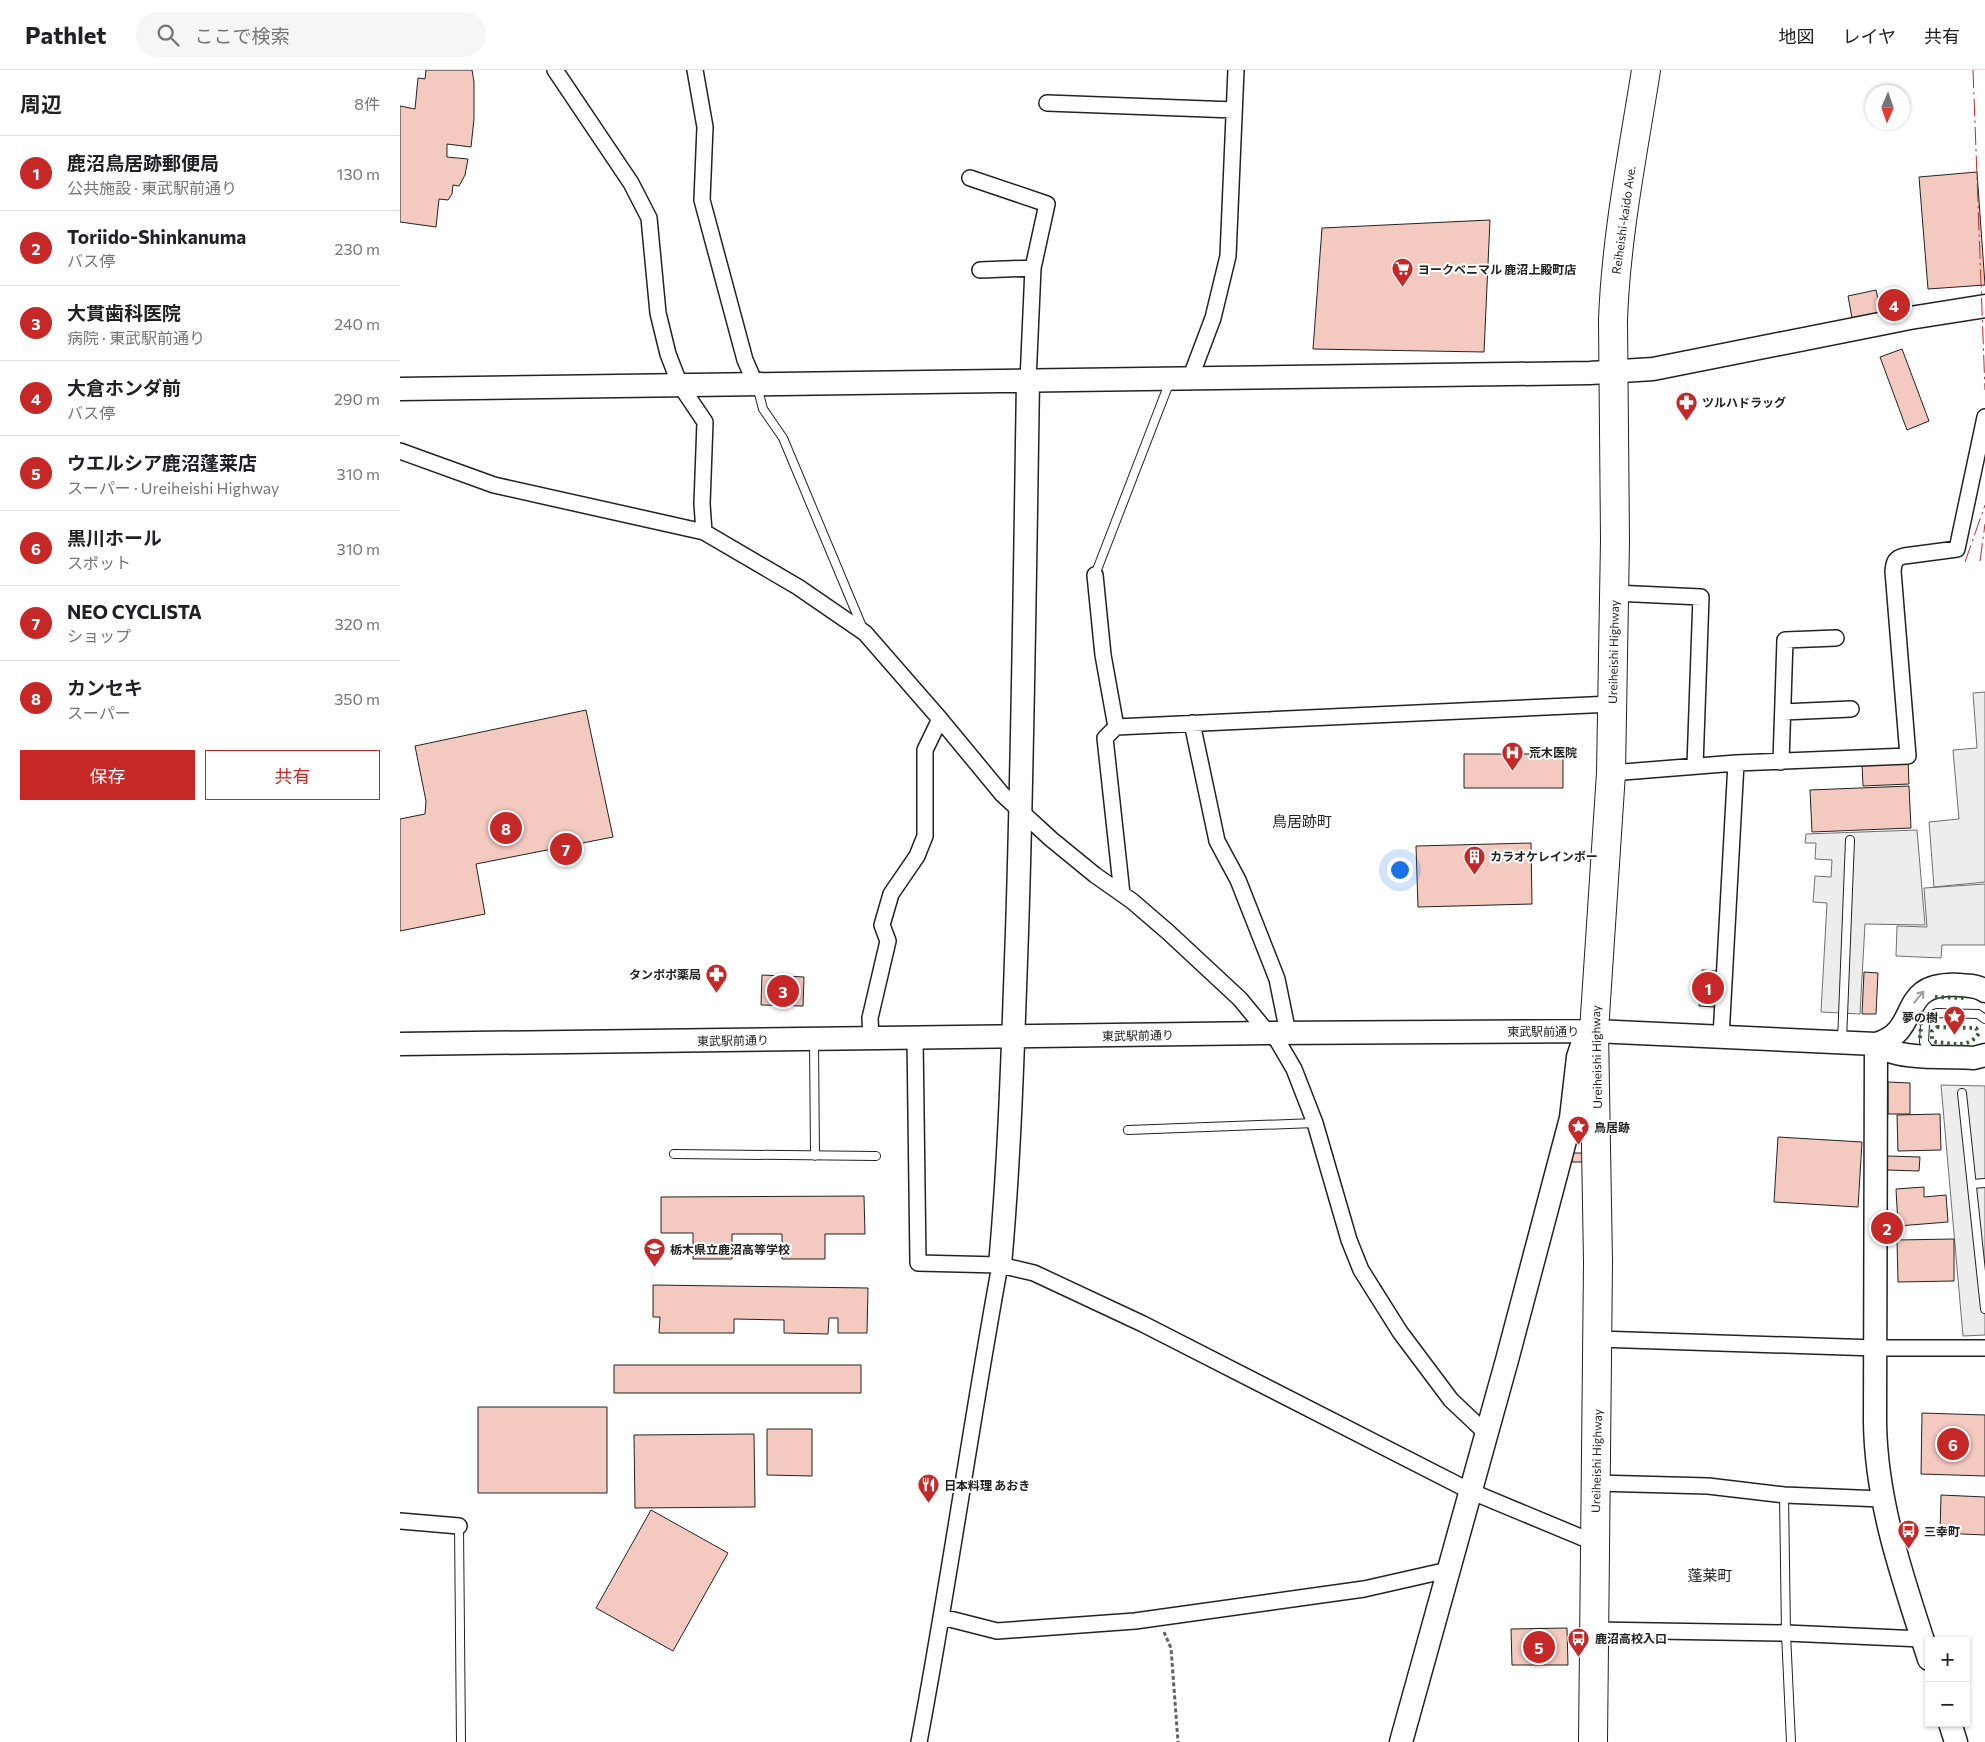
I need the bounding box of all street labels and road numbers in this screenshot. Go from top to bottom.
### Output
street label: Reiheishi-kaido Ave. [1608,165,1638,275]
street label: Ureiheishi Highway [1605,600,1621,704]
street label: Ureiheishi Highway [1588,1005,1604,1109]
street label: 東武駅前通り [1507,1024,1579,1038]
street label: 東武駅前通り [1102,1027,1174,1043]
street label: 東武駅前通り [697,1032,769,1048]
street label: Ureiheishi Highway [1588,1409,1604,1513]

